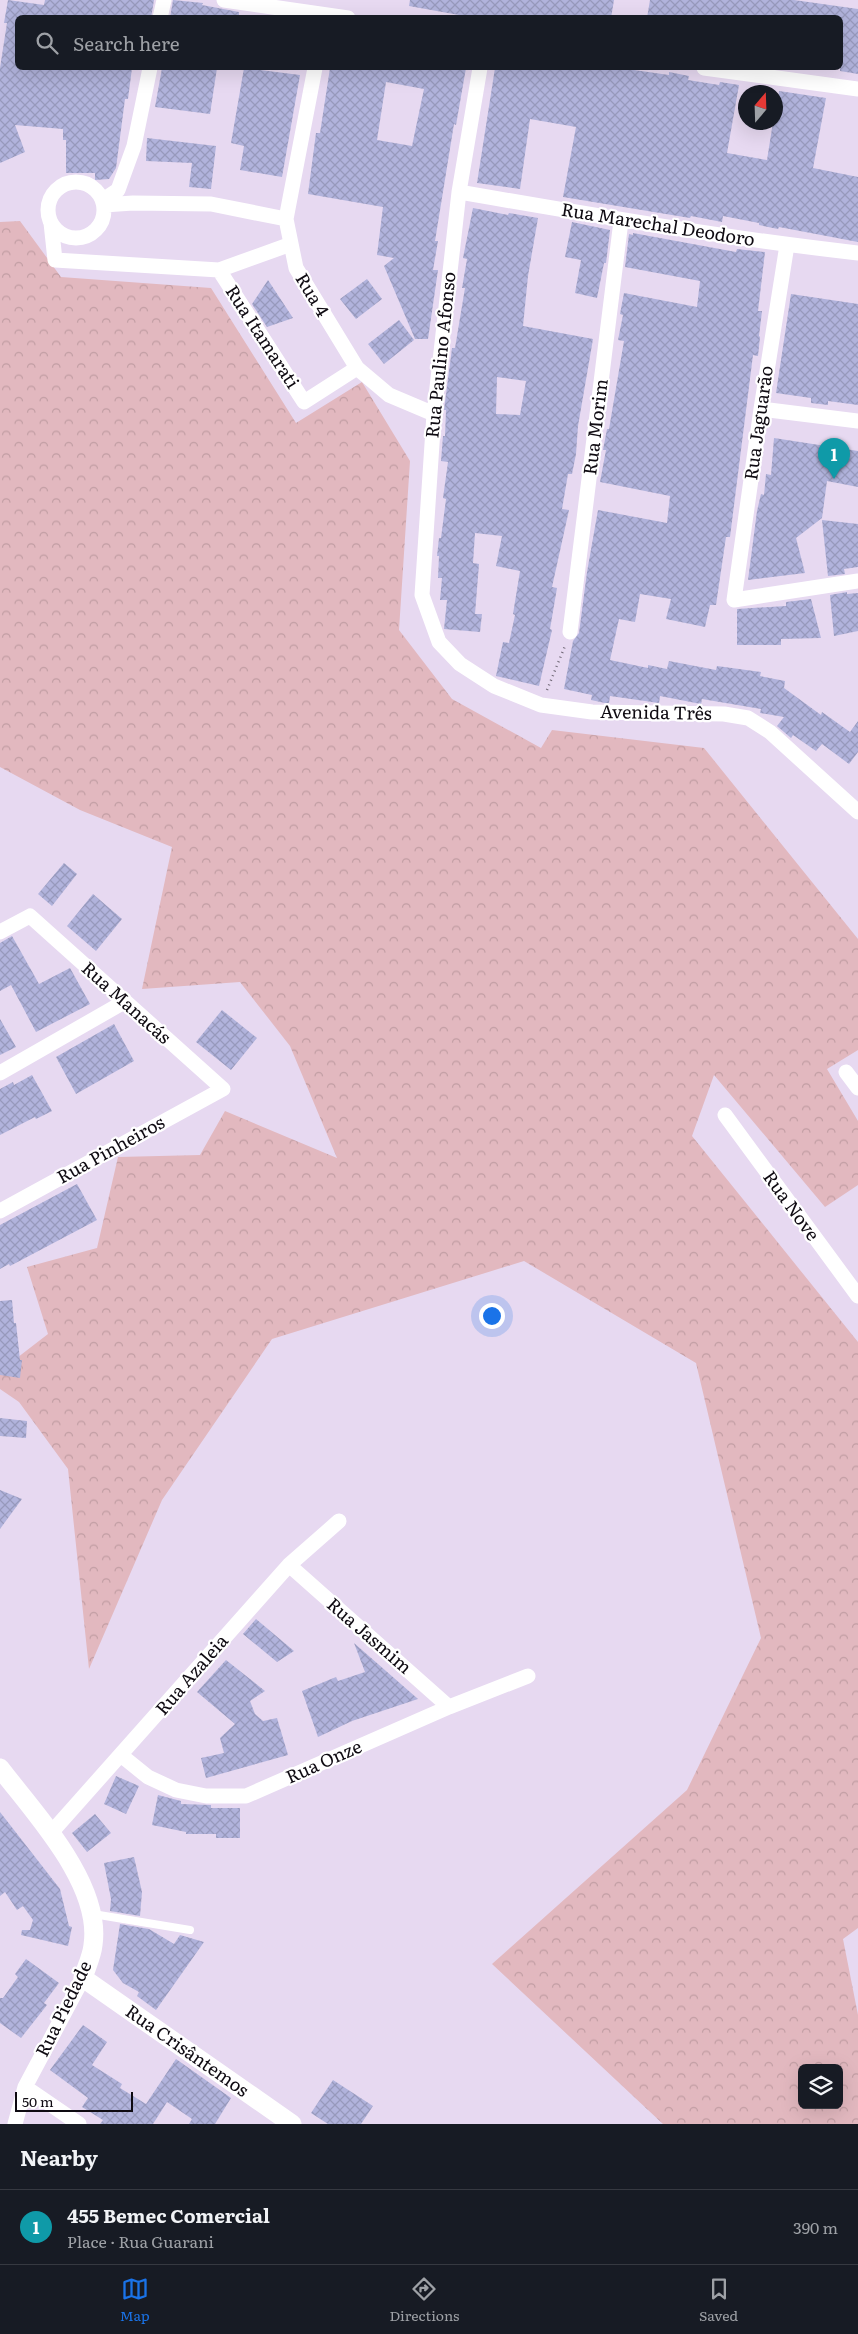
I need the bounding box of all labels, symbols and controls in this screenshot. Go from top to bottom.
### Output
search box [15,15,843,70]
icon: search [33,29,61,57]
text: Search here [73,29,180,57]
north arrow [738,85,783,130]
street label: Rua Marechal Deodoro [559,195,757,252]
street label: Rua 4 [290,267,337,321]
street label: Rua Paulino Afonso [417,270,462,439]
street label: Rua Itamarati [220,279,307,393]
street label: Rua Jaguarão [736,364,779,482]
street label: Rua Morim [575,377,614,477]
pin: 1 [818,438,850,479]
street label: Avenida Três [600,697,712,726]
street label: Rua Manacás [76,954,178,1049]
street label: Rua Pinheiros [51,1108,169,1189]
street label: Rua Nove [758,1164,827,1246]
your location [479,1303,505,1329]
street label: Rua Jasmim [322,1590,418,1679]
street label: Rua Azaleia [148,1627,234,1720]
street label: Rua Onze [281,1732,366,1789]
street label: Rua Piedade [28,1956,98,2061]
street label: Rua Crisântemos [121,1997,255,2102]
map controls [798,2064,843,2109]
button: layers [798,2064,843,2109]
scale bar [15,2089,132,2112]
text: 50 m [22,2091,54,2111]
text: Nearby [20,2141,98,2172]
text: 455 Bemec Comercial [67,2201,270,2229]
text: 1 [33,2215,39,2239]
text: 390 m [793,2215,838,2239]
text: Place · Rua Guarani [67,2229,214,2253]
tab: Map [120,2275,150,2325]
tab: Directions [389,2275,459,2325]
tab: Saved [699,2275,738,2325]

